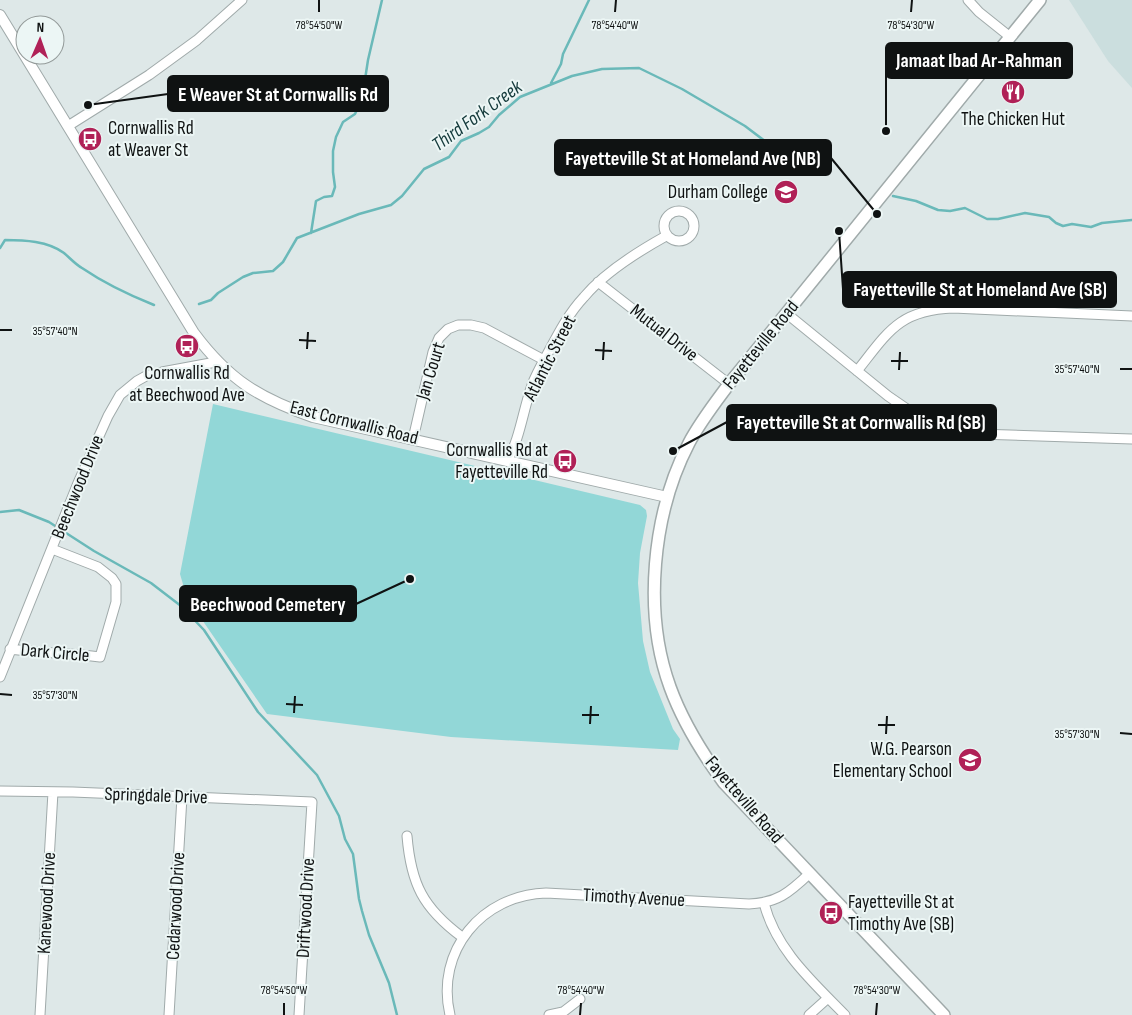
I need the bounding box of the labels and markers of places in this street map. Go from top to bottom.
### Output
callout: Jamaat Ibad Ar-Rahman [886,43,1072,78]
callout: E Weaver St at Cornwallis Rd [168,76,388,111]
restaurant icon: The Chicken Hut [1000,79,1026,105]
place label: The Chicken Hut [961,108,1065,131]
place label: Cornwallis Rd at Weaver St [108,117,194,162]
bus stop icon: Cornwallis Rd at Weaver St [77,126,103,152]
callout: Fayetteville St at Homeland Ave (NB) [555,140,831,175]
school or university icon: Durham College [773,179,799,205]
place label: Durham College [668,181,768,204]
callout: Fayetteville St at Homeland Ave (SB) [843,272,1116,307]
bus stop icon: Cornwallis Rd at Beechwood Ave [174,333,200,359]
place label: Cornwallis Rd at Beechwood Ave [129,362,245,407]
callout: Fayetteville St at Cornwallis Rd (SB) [727,405,996,440]
place label: Cornwallis Rd at Fayetteville Rd [446,439,548,484]
bus stop icon: Cornwallis Rd at Fayetteville Rd [552,448,578,474]
callout: Beechwood Cemetery [180,586,356,621]
place label: W.G. Pearson Elementary School [833,738,952,783]
school or university icon: W.G. Pearson Elementary School [957,747,983,773]
place label: Fayetteville St at Timothy Ave (SB) [848,891,955,936]
bus stop icon: Fayetteville St at Timothy Ave (SB) [818,900,844,926]

